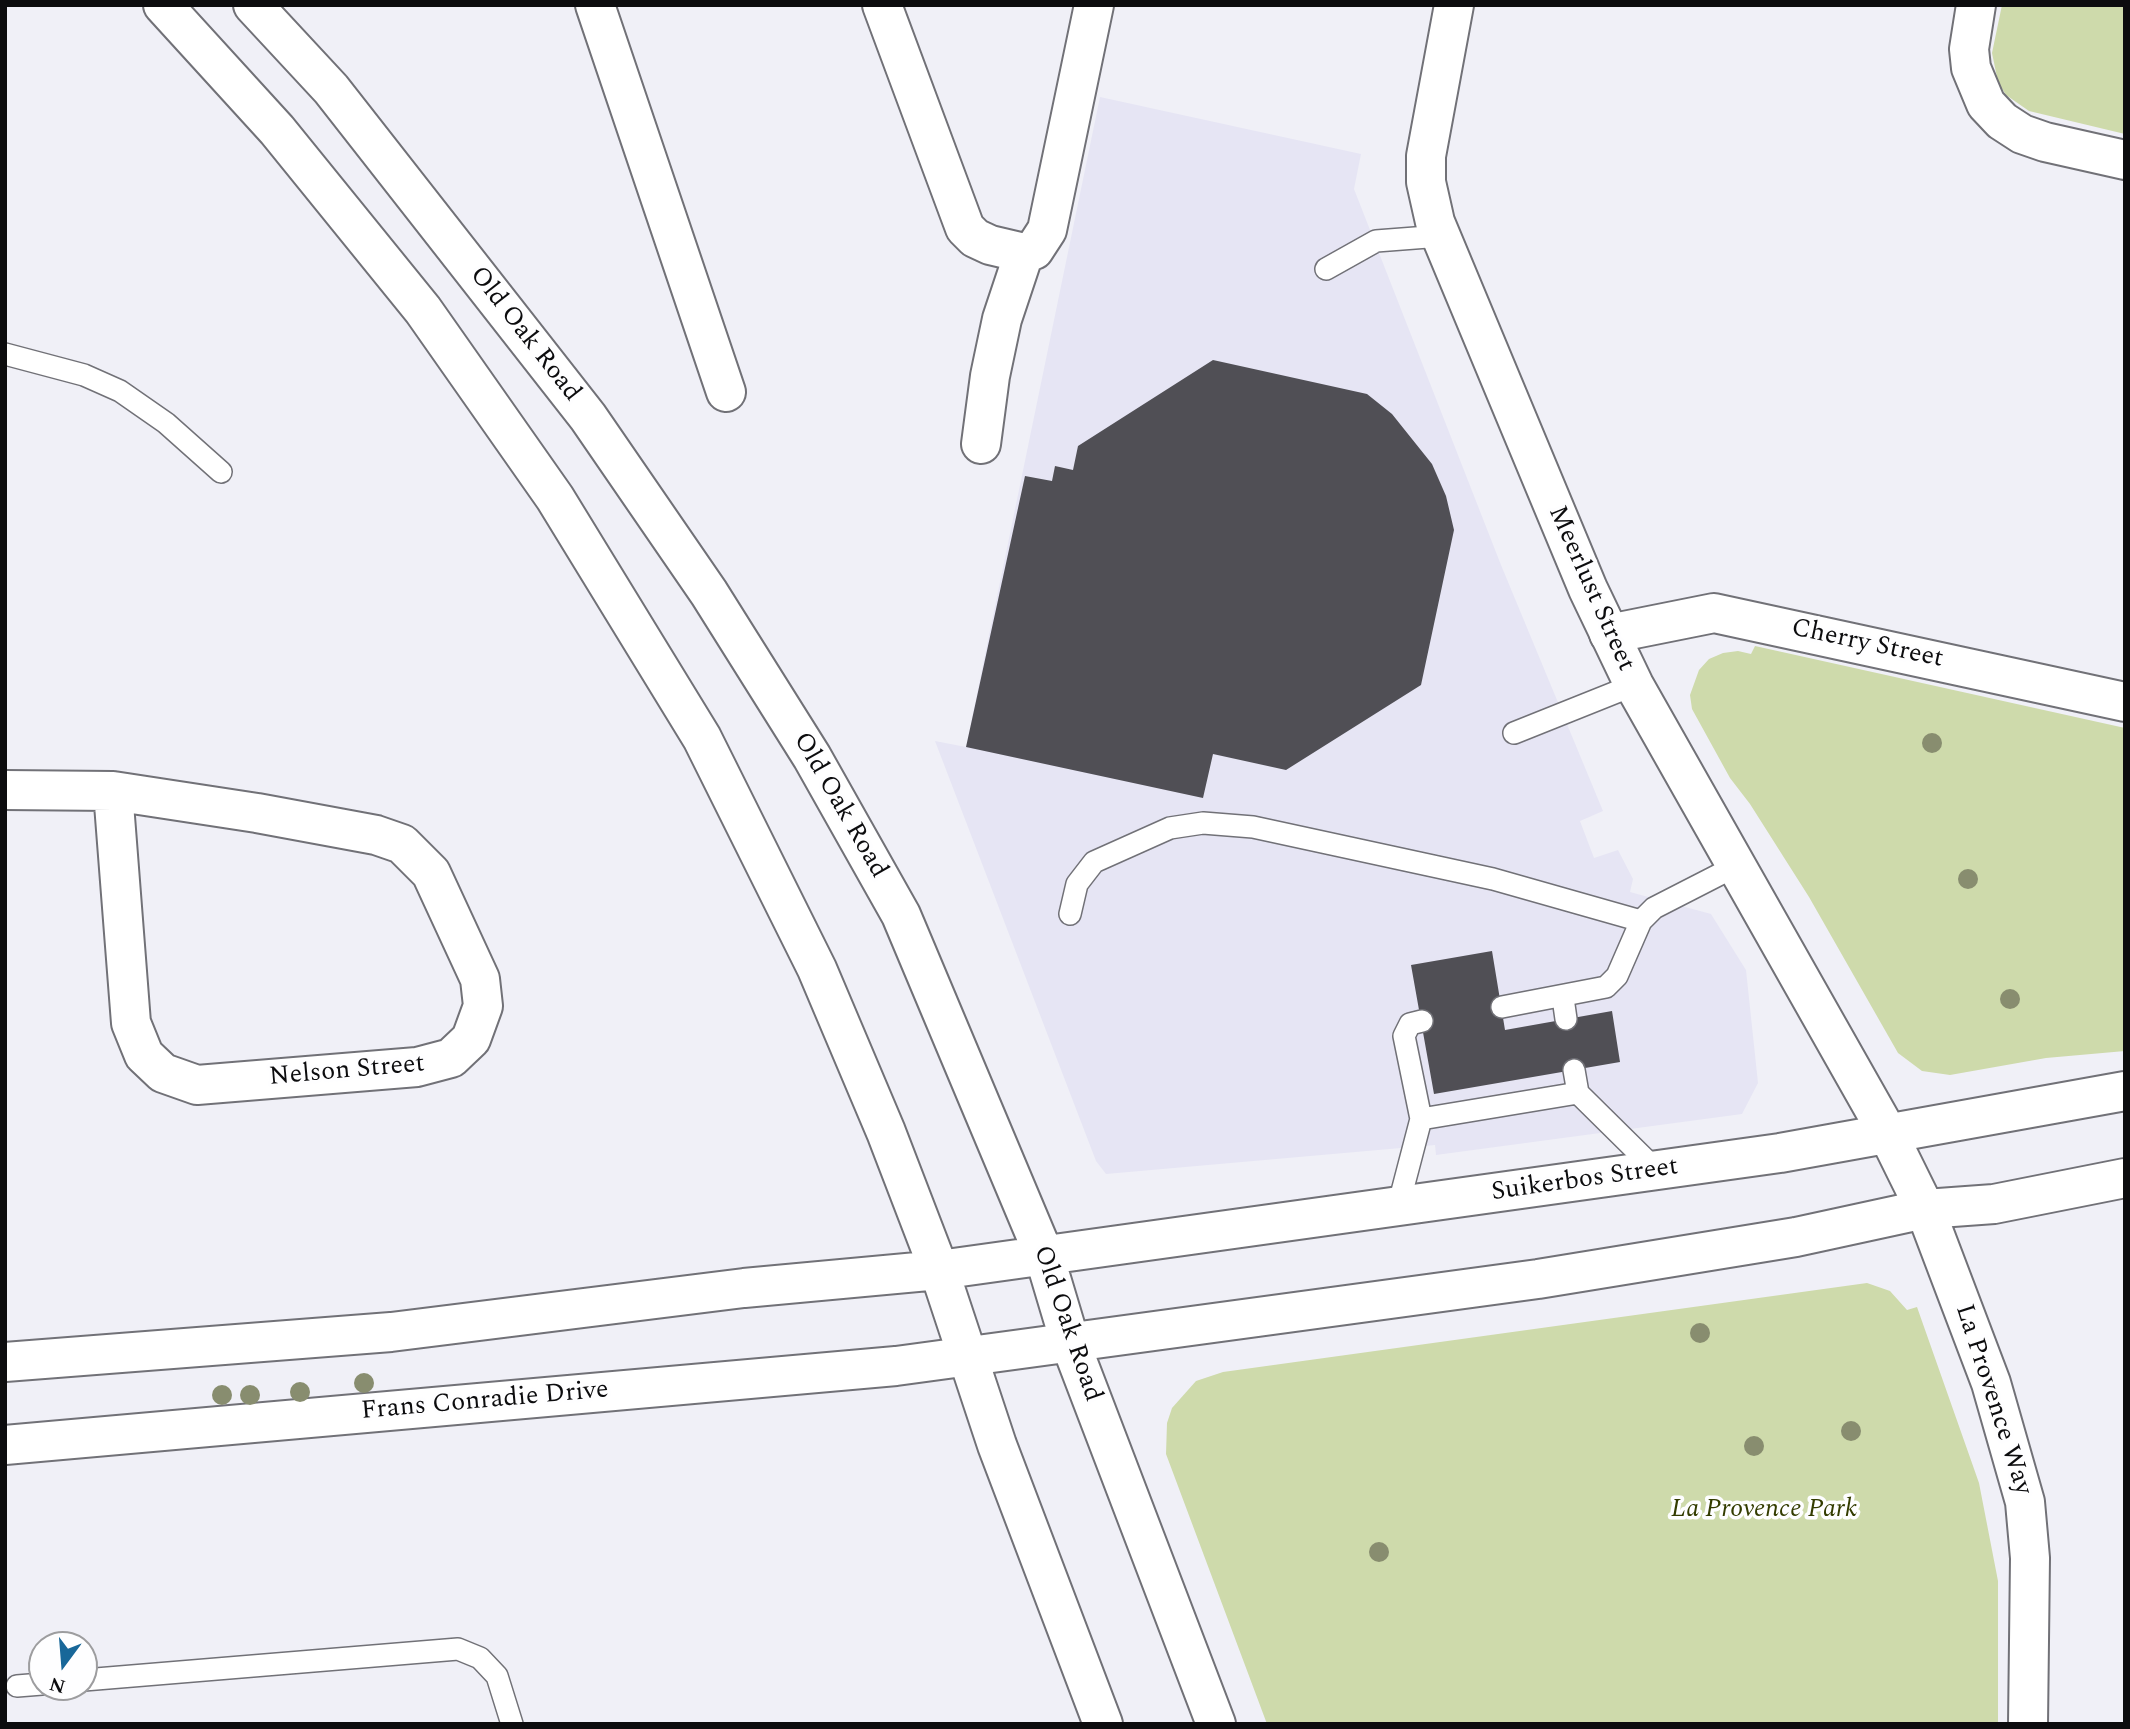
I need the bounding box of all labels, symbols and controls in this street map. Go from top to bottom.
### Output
street label: Old Oak Road [462,261,586,409]
street label: Meerlust Street [1540,502,1640,676]
street label: Cherry Street [1788,614,1946,676]
street label: Old Oak Road [785,728,893,884]
street label: Nelson Street [268,1050,426,1094]
street label: Suikerbos Street [1490,1152,1680,1210]
street label: Old Oak Road [1025,1242,1107,1406]
street label: La Provence Way [1947,1301,2037,1499]
street label: Frans Conradie Drive [360,1376,610,1428]
park label: La Provence Park [1671,1495,1857,1527]
north arrow [28,1631,98,1701]
text: N [46,1669,69,1701]

